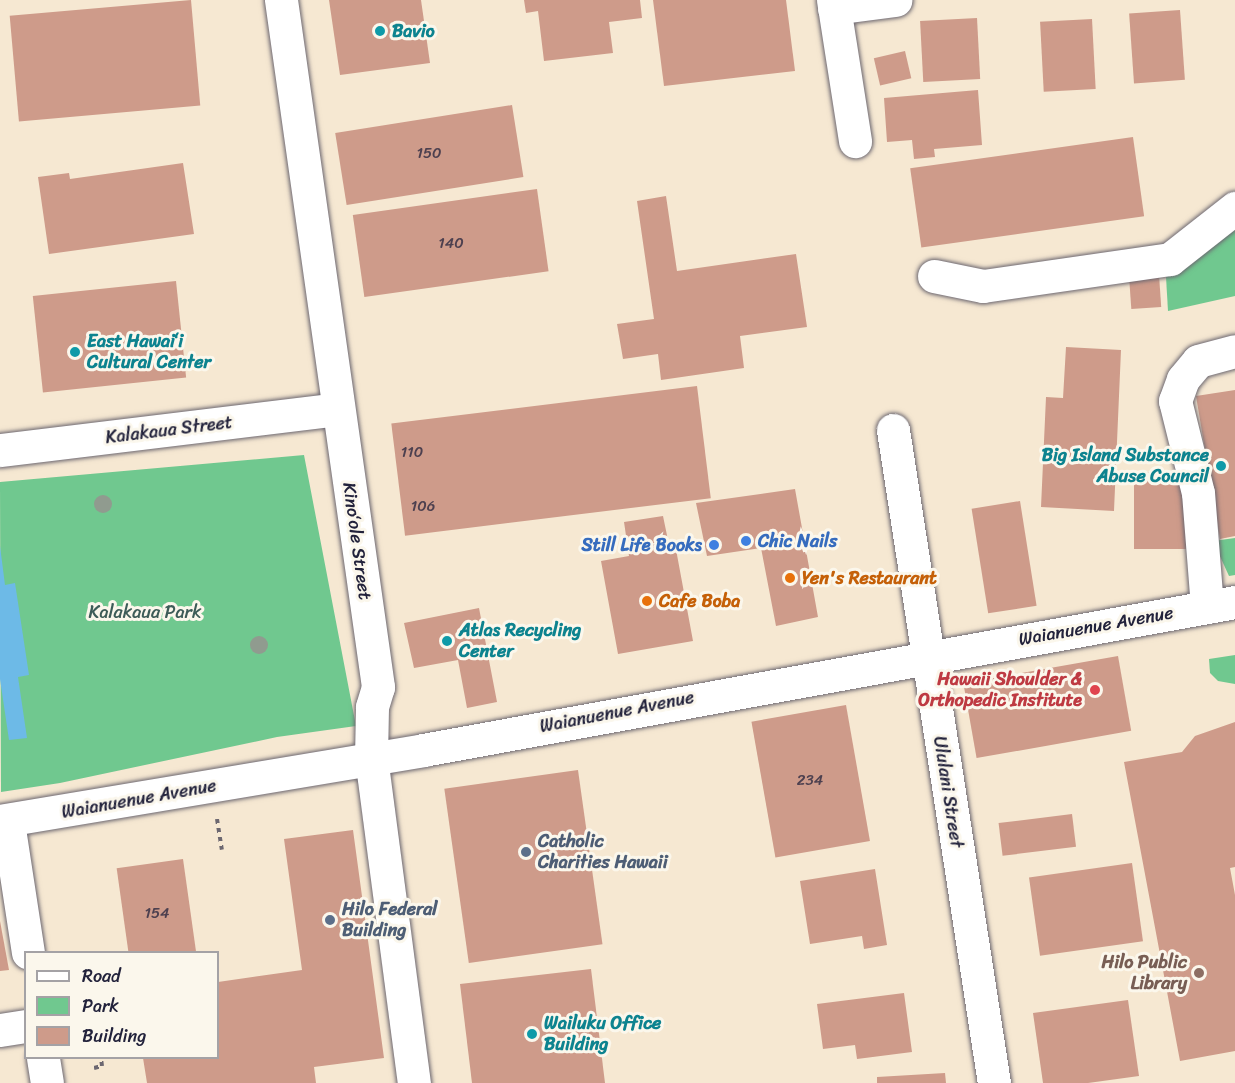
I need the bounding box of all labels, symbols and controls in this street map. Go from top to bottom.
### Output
place label: Bavio [392,20,435,42]
marker: Bavio [373,24,387,38]
house number: 150 [416,145,442,163]
house number: 140 [438,235,464,253]
place label: East Hawaiʻi Cultural Center [87,331,211,374]
marker: East Hawaiʻi Cultural Center [68,345,82,359]
street label: Kalakaua Street [104,411,234,449]
house number: 110 [401,444,423,462]
place label: Big Island Substance Abuse Council [1043,445,1209,488]
marker: Big Island Substance Abuse Council [1214,459,1228,473]
street label: Kinoʻole Street [338,481,376,601]
house number: 106 [411,498,435,516]
place label: Chic Nails [758,530,837,552]
place label: Still Life Books [580,534,702,556]
marker: Chic Nails [739,534,753,548]
marker: Still Life Books [707,538,721,552]
place label: Yen's Restaurant [802,567,938,589]
marker: Yen's Restaurant [783,571,797,585]
place label: Cafe Boba [659,590,741,612]
marker: Cafe Boba [640,594,654,608]
park label: Kalakaua Park [88,601,202,623]
street label: Waianuenue Avenue [1017,602,1175,650]
place label: Atlas Recycling Center [459,620,581,662]
marker: Atlas Recycling Center [440,634,454,648]
place label: Hawaii Shoulder & Orthopedic Institute [918,669,1082,712]
marker: Hawaii Shoulder & Orthopedic Institute [1086,681,1104,699]
street label: Waianuenue Avenue [538,686,696,738]
street label: Ululani Street [929,735,967,849]
house number: 234 [797,772,823,790]
street label: Waianuenue Avenue [60,775,218,823]
place label: Catholic Charities Hawaii [538,831,668,874]
marker: Catholic Charities Hawaii [519,845,533,859]
place label: Hilo Federal Building [342,899,438,942]
house number: 154 [145,905,169,923]
marker: Hilo Federal Building [323,913,337,927]
legend [24,951,219,1059]
place label: Hilo Public Library [1101,952,1187,994]
text: Road [82,960,121,992]
marker: Hilo Public Library [1192,966,1206,980]
text: Park [82,990,119,1022]
place label: Wailuku Office Building [544,1013,661,1056]
text: Building [82,1020,146,1052]
marker: Wailuku Office Building [525,1027,539,1041]

